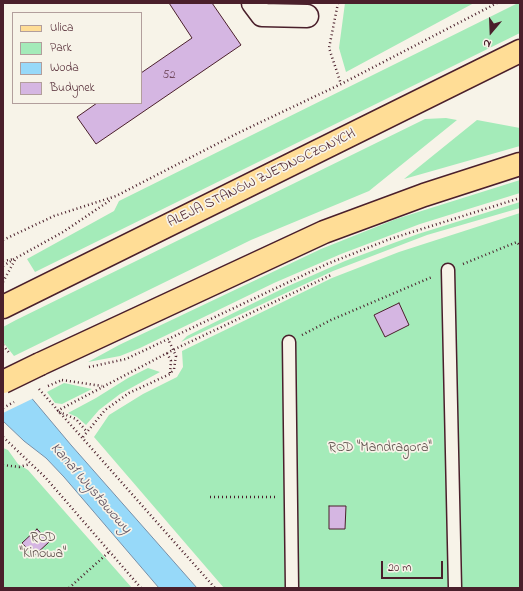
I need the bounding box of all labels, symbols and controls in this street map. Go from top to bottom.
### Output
legend [12,12,142,104]
north arrow [471,12,511,52]
text: Ulica [50,19,74,37]
text: N [481,35,493,52]
text: Park [50,39,72,57]
text: Woda [50,59,79,77]
house number: 52 [163,69,175,83]
text: Budynek [50,79,95,97]
street label: ALEJA STANÓW ZJEDNOCZONYCH [165,126,359,232]
water label: Kanał Wystawowy [46,440,134,538]
park label: ROD "Mandragora" [328,441,432,457]
park label: ROD "Kinowa" [20,531,66,564]
scale bar [383,553,445,579]
text: 20 m [388,559,411,577]

